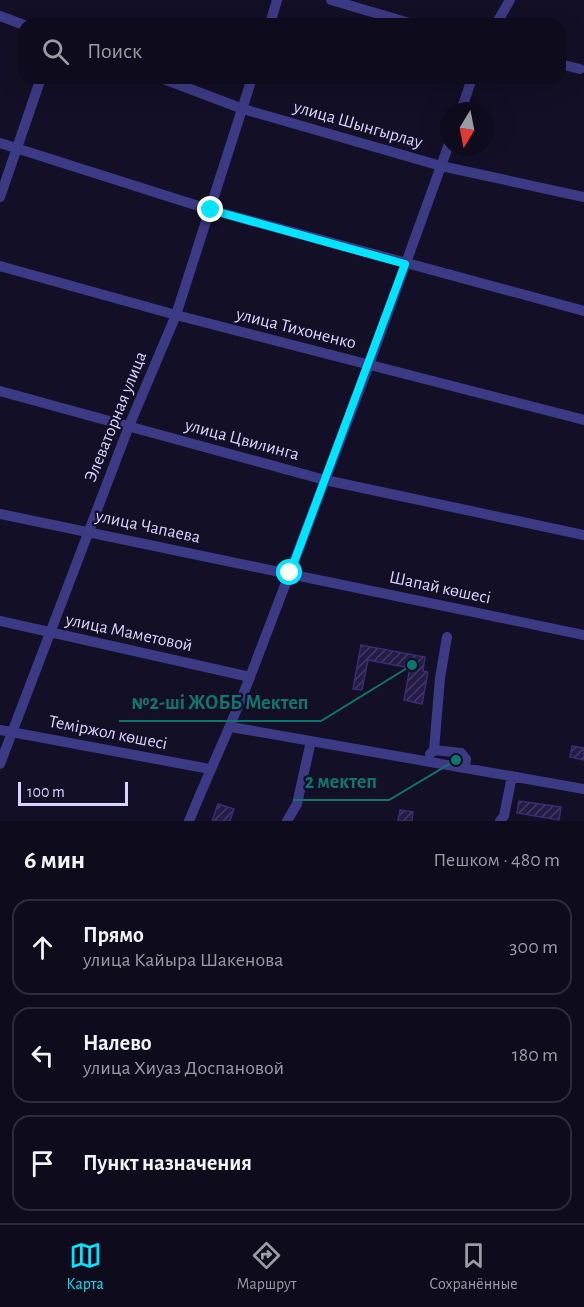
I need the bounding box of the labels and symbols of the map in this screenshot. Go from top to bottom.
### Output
street label: улица Шынгырлау [291,98,425,152]
north arrow [440,102,494,156]
route end [197,196,223,222]
street label: улица Тихоненко [233,305,358,353]
street label: Элеваторная улица [82,349,150,485]
street label: улица Цвилинга [182,416,301,464]
street label: улица Чапаева [93,507,202,547]
route start [276,559,302,585]
street label: Шапай көшесі [387,568,493,608]
street label: улица Маметовой [63,611,194,655]
callout: №2-ші ЖОББ Мектеп [119,683,321,721]
text: №2-ші ЖОББ Мектеп [131,693,309,713]
street label: Теміржол көшесі [47,713,169,753]
callout: 2 мектеп [293,762,389,800]
text: 2 мектеп [305,772,377,792]
scale bar [18,779,128,806]

